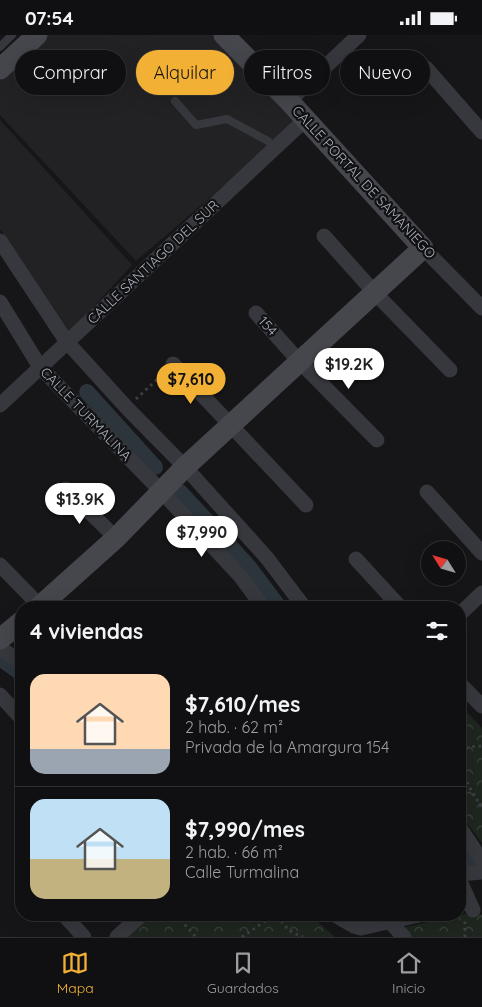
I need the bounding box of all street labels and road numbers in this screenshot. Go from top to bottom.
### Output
street label: CALLE PORTAL DE SAMANIEGO [288,102,440,262]
street label: CALLE SANTIAGO DEL SUR [83,196,223,328]
street label: 154 [255,312,281,340]
street label: CALLE TURMALINA [37,363,135,465]

